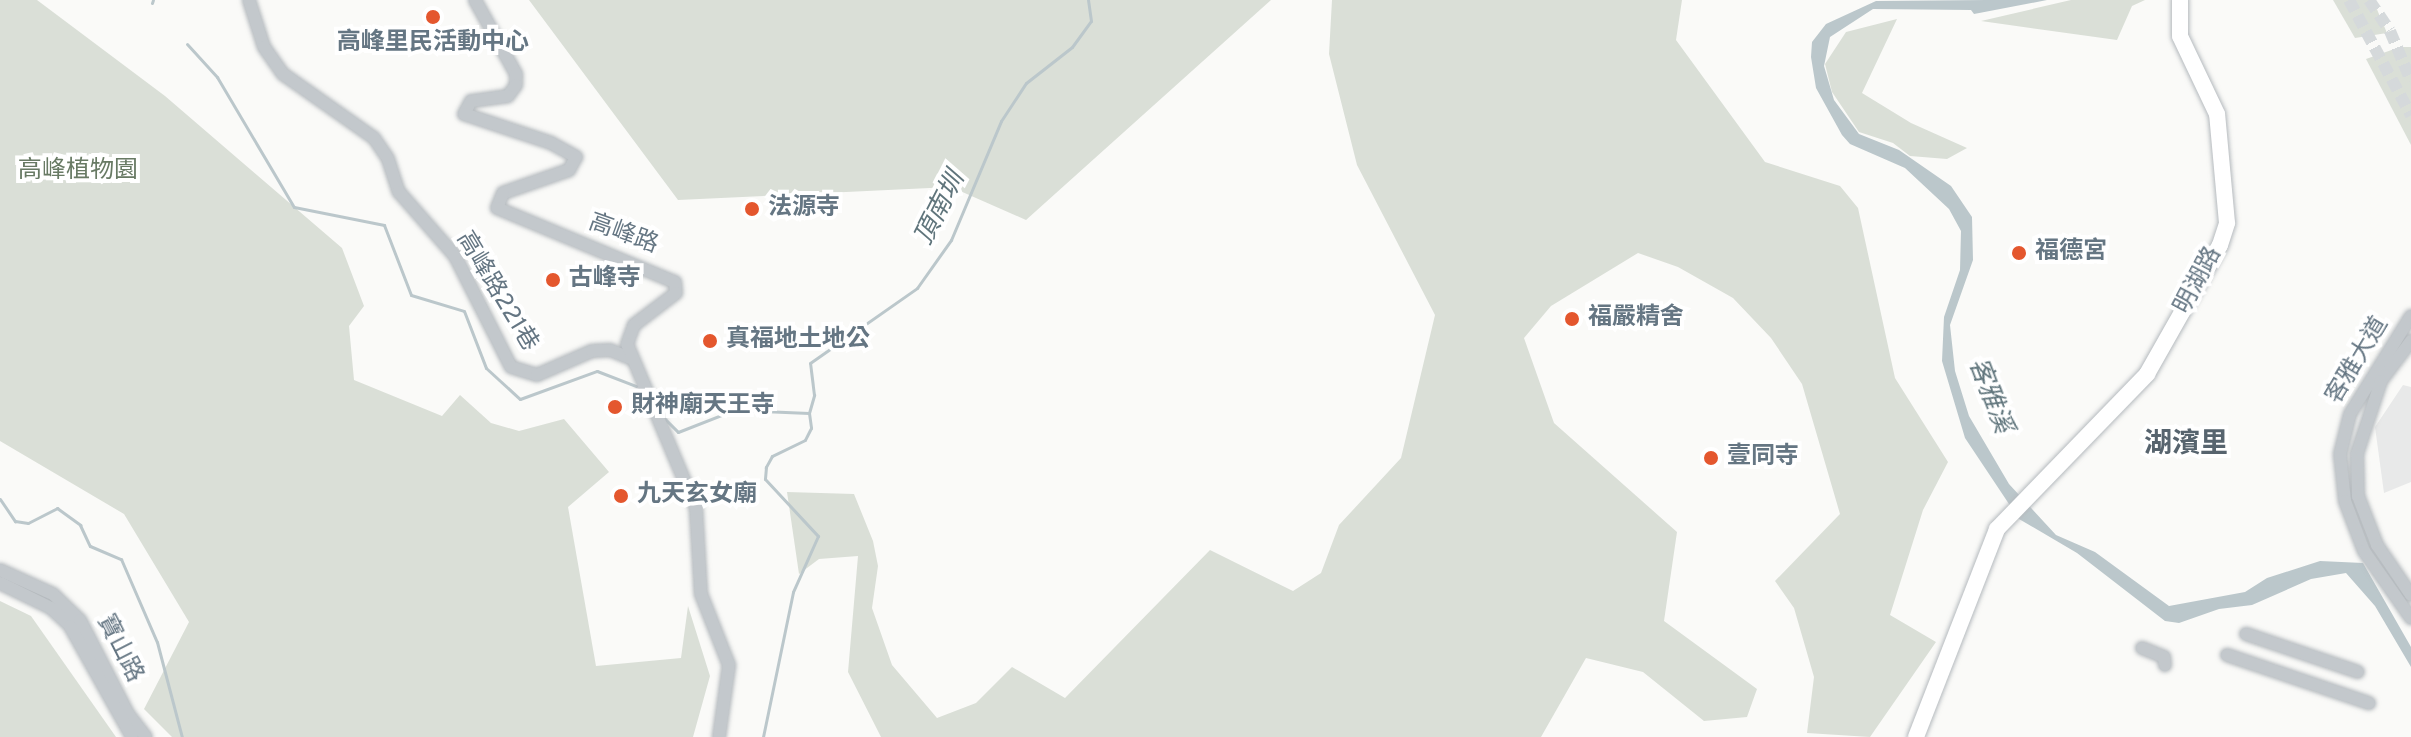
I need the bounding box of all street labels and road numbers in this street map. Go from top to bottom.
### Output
street label: 高峰路 [584,209,662,261]
street label: 高峰路221巷 [449,227,543,357]
street label: 明湖路 [2169,242,2229,320]
street label: 客雅大道 [2321,312,2395,410]
street label: 寶山路 [90,610,148,688]

